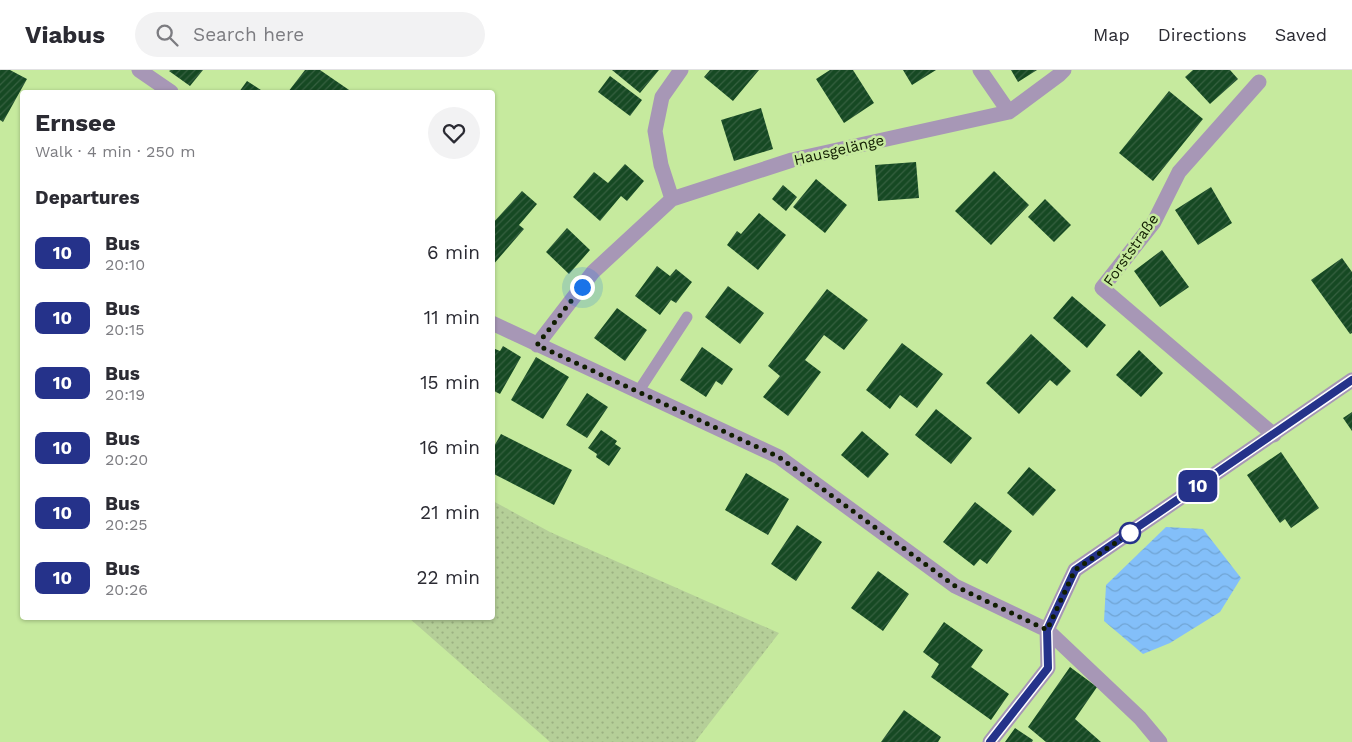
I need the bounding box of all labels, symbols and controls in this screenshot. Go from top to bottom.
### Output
search box [135,12,485,57]
text: Viabus [25,21,105,49]
icon: search [153,21,181,49]
text: Search here [193,23,304,46]
text: Map [1093,24,1130,45]
text: Directions [1158,24,1247,45]
text: Saved [1275,24,1327,45]
button: heart [428,107,480,159]
text: Ernsee [35,109,116,137]
street label: Hausgelänge [792,131,886,169]
text: Walk · 4 min · 250 m [35,142,195,161]
text: Departures [35,186,140,209]
street label: Forststraße [1100,211,1162,289]
text: Bus [105,232,140,255]
text: 6 min [427,241,480,264]
text: 10 [53,242,72,263]
text: 20:10 [105,255,145,274]
your location [570,275,595,300]
text: Bus [105,297,140,320]
text: 11 min [424,306,480,329]
text: 10 [53,307,72,328]
text: 20:15 [105,320,145,339]
text: Bus [105,362,140,385]
text: 15 min [420,371,480,394]
text: 10 [53,372,72,393]
text: 20:19 [105,385,145,404]
text: Bus [105,427,140,450]
text: 16 min [420,436,480,459]
text: 10 [53,437,72,458]
text: 20:20 [105,450,148,469]
line badge: 10 [1176,470,1220,502]
text: 10 [1188,475,1208,496]
text: Bus [105,492,140,515]
text: 21 min [420,501,480,524]
text: 10 [53,502,72,523]
text: 20:25 [105,515,148,534]
unlabelled marker [1119,522,1141,544]
text: Bus [105,557,140,580]
text: 22 min [416,566,480,589]
text: 10 [53,567,72,588]
text: 20:26 [105,580,148,599]

